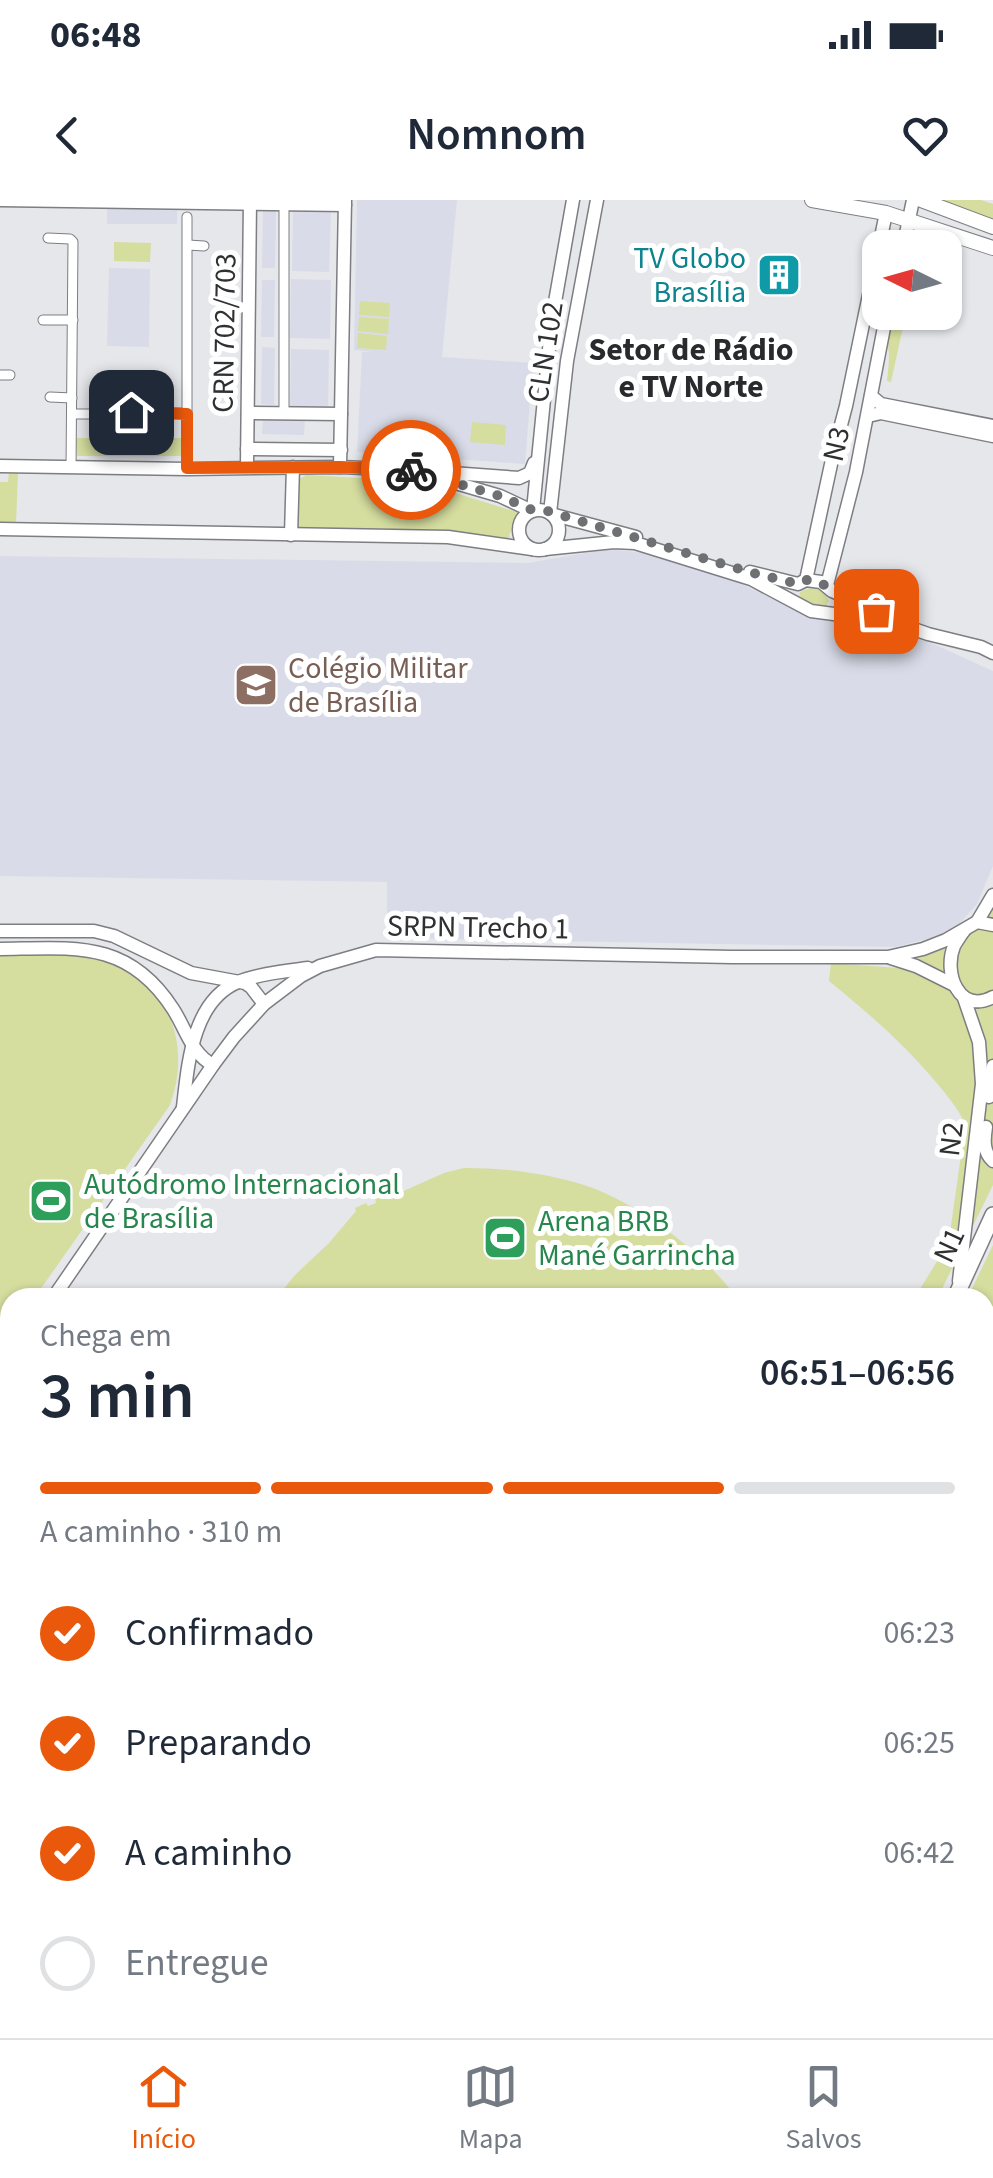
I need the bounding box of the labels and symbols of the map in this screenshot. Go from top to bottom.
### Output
north arrow [862,230,962,330]
place label: TV Globo Brasília [633,237,746,314]
building icon: TV Globo Brasília [756,252,802,298]
street label: CRN 702/703 [202,253,247,413]
street label: CLN 102 [516,298,575,406]
district label: Setor de Rádio e TV Norte [588,327,794,410]
pin [89,370,174,455]
courier [361,420,461,520]
street label: N3 [812,423,861,466]
pin [834,569,919,654]
place label: Colégio Militar de Brasília [288,647,468,724]
school or university icon: Colégio Militar de Brasília [233,662,279,708]
street label: SRPN Trecho 1 [386,904,570,951]
street label: N2 [928,1119,975,1159]
place label: Autódromo Internacional de Brasília [84,1163,400,1240]
sports icon: Autódromo Internacional de Brasília [28,1178,74,1224]
place label: Arena BRB Mané Garrincha [538,1200,736,1277]
sports icon: Arena BRB Mané Garrincha [482,1215,528,1261]
street label: N1 [923,1221,976,1270]

